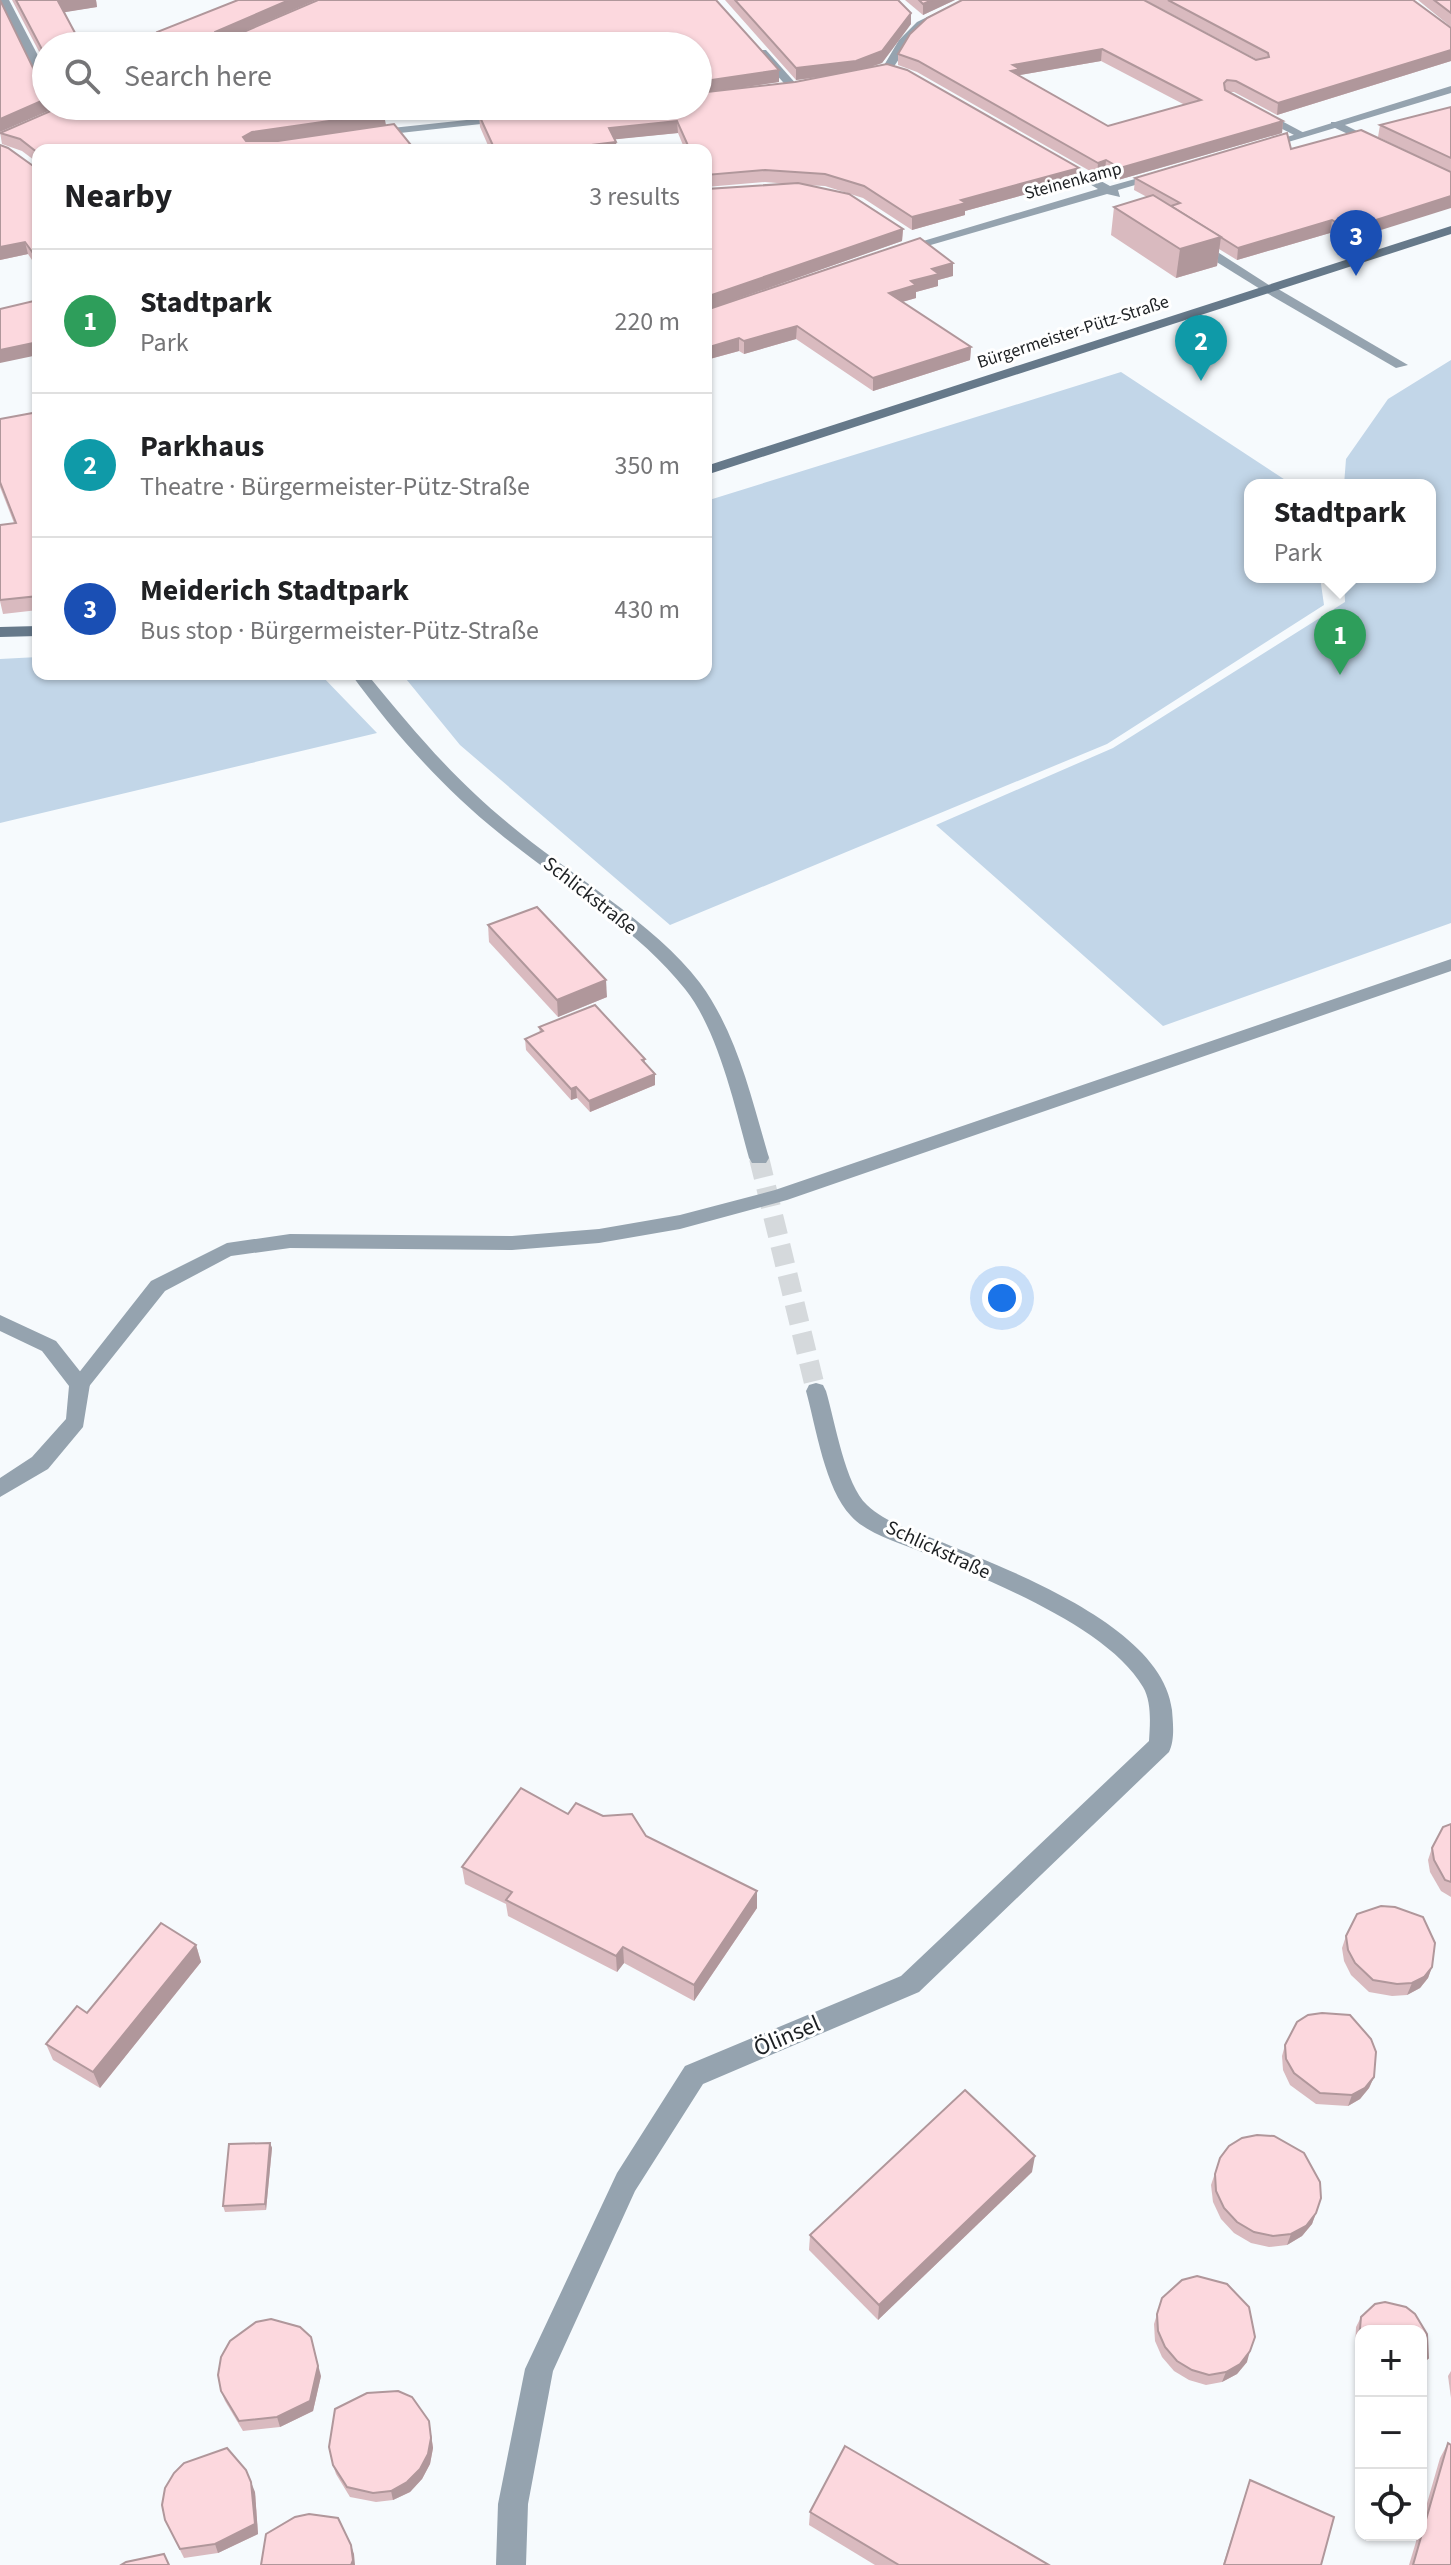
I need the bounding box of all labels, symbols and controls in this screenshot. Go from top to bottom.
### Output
search box [32,32,712,120]
icon: search [60,54,104,98]
text: Search here [124,55,272,98]
street label: Steinenkamp [1022,156,1124,206]
text: Nearby [64,172,172,221]
text: 3 results [589,178,680,215]
pin: 3 [1330,210,1382,276]
text: Stadtpark [140,281,272,324]
street label: Bürgermeister-Pütz-Straße [974,289,1172,375]
text: 1 [83,303,97,340]
text: 220 m [614,303,680,340]
pin: 2 [1175,315,1227,381]
text: Park [140,324,189,361]
text: Parkhaus [140,425,264,468]
text: 2 [83,447,97,484]
text: 350 m [614,447,680,484]
text: Theatre · Bürgermeister-Pütz-Straße [140,468,530,505]
popup [1244,479,1436,583]
text: Stadtpark [1274,491,1406,534]
text: Park [1274,534,1322,571]
text: Meiderich Stadtpark [140,569,409,612]
text: 3 [83,591,97,628]
text: 430 m [614,591,680,628]
pin: 1 [1314,609,1366,675]
text: Bus stop · Bürgermeister-Pütz-Straße [140,612,539,649]
street label: Schlickstraße [537,850,643,942]
your location [982,1278,1022,1318]
street label: Schlickstraße [881,1514,995,1586]
street label: Ölinsel [748,2006,826,2066]
map controls [1355,2325,1427,2541]
button: + [1355,2325,1427,2397]
button: − [1355,2397,1427,2469]
button: locate [1355,2469,1427,2541]

